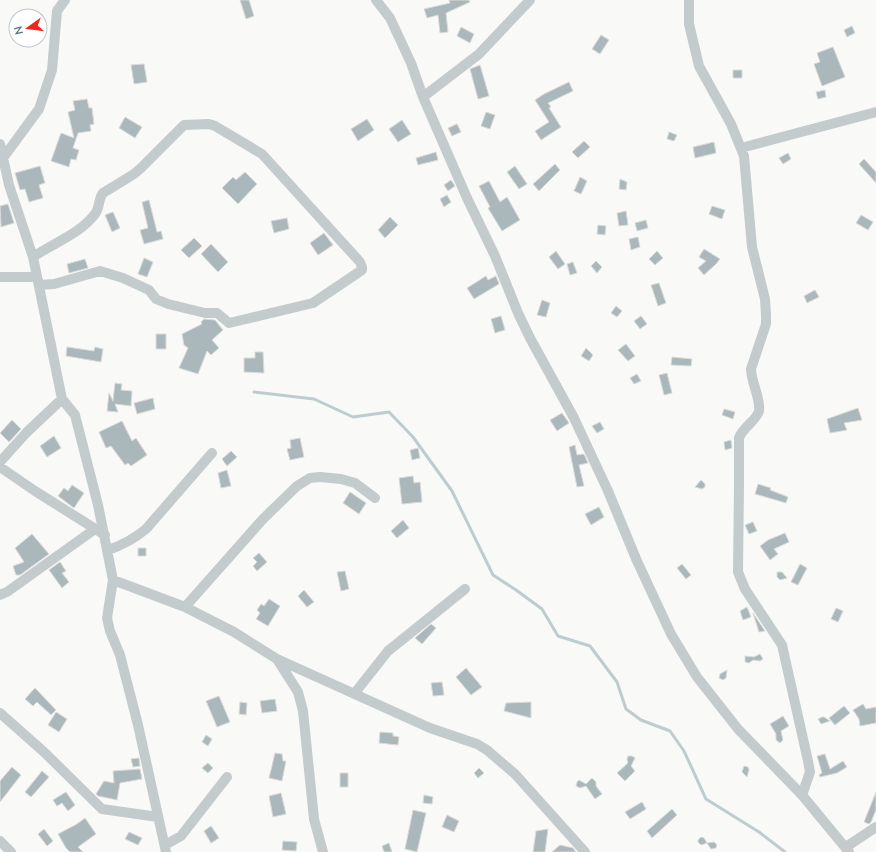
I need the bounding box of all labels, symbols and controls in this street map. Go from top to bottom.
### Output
north arrow [8,8,48,48]
text: N [11,24,27,36]

